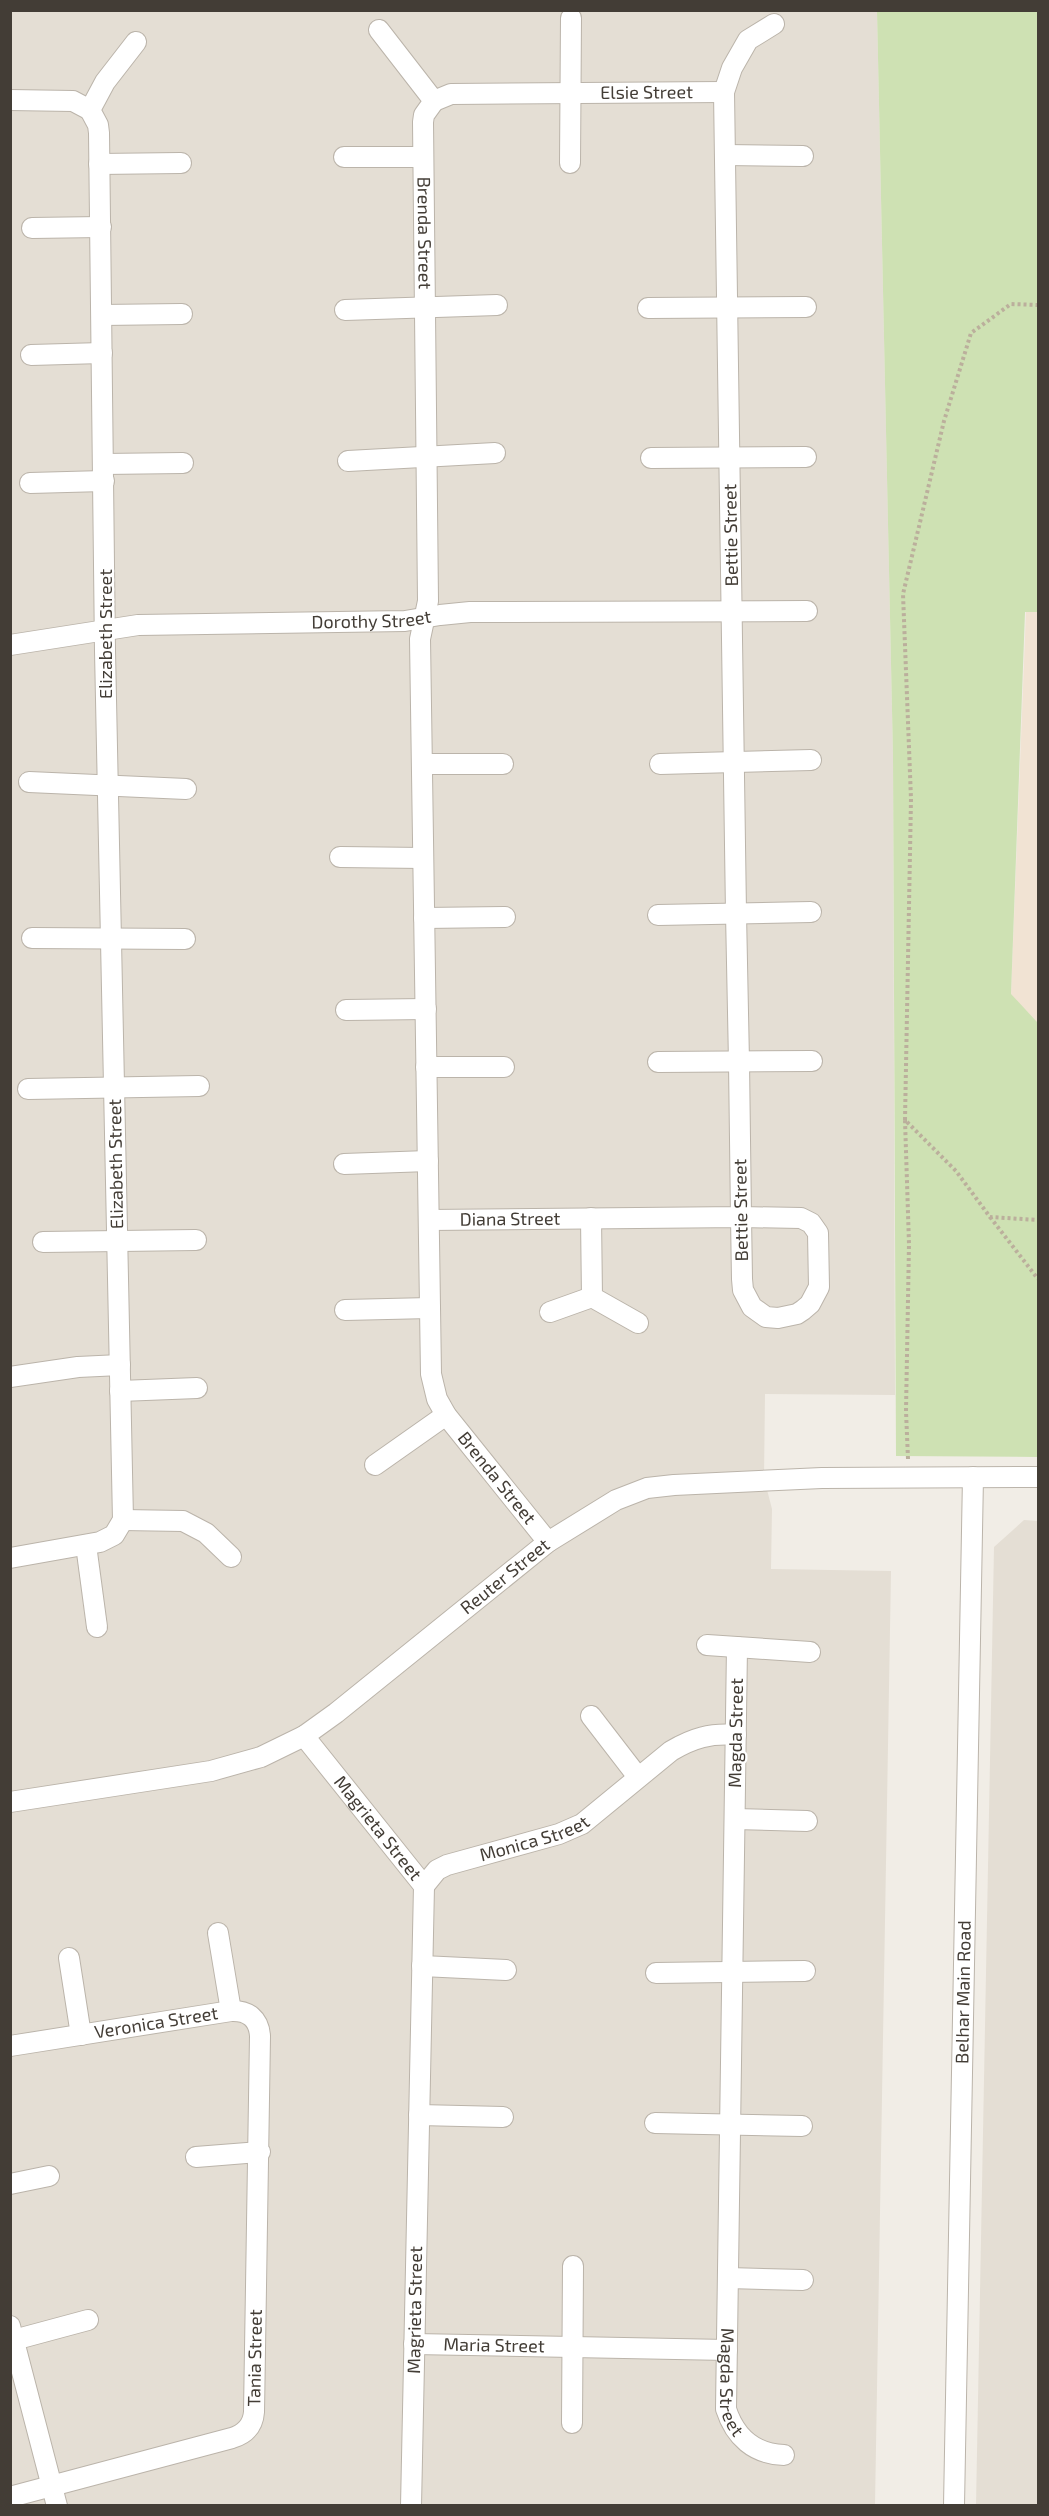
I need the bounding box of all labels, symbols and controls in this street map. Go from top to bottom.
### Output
street label: Elsie Street [600,80,693,103]
street label: Brenda Street [414,176,437,289]
street label: Bettie Street [718,483,742,587]
street label: Elizabeth Street [94,569,116,699]
street label: Dorothy Street [311,605,433,632]
street label: Elizabeth Street [103,1099,127,1229]
street label: Bettie Street [728,1158,752,1262]
street label: Diana Street [460,1207,561,1230]
street label: Brenda Street [454,1427,541,1528]
street label: Reuter Street [456,1533,554,1618]
street label: Magda Street [723,1678,747,1788]
street label: Magrieta Street [330,1771,427,1884]
street label: Monica Street [477,1810,594,1865]
street label: Belhar Main Road [950,1920,975,2064]
street label: Veronica Street [93,2001,220,2042]
street label: Magrieta Street [402,2246,426,2374]
street label: Tania Street [242,2309,266,2407]
street label: Magda Street [716,2328,749,2441]
street label: Maria Street [443,2333,545,2357]

